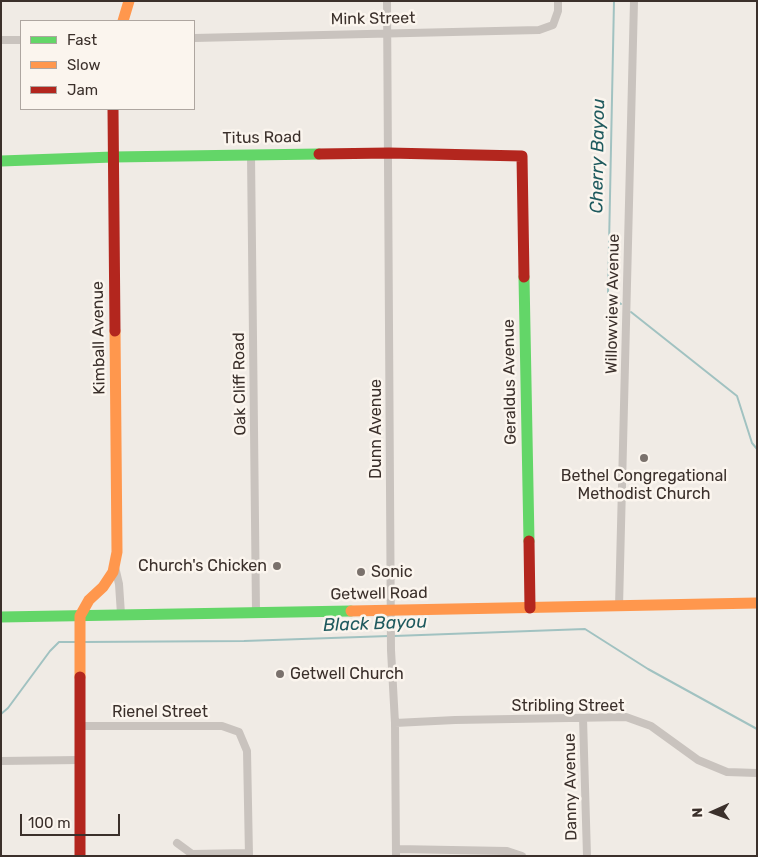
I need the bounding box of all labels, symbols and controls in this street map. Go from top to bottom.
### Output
street label: Mink Street [330,9,416,29]
legend [20,20,195,110]
text: Fast [67,31,97,49]
text: Slow [67,56,100,74]
text: Jam [67,81,98,99]
water label: Cherry Bayou [586,98,610,214]
street label: Titus Road [222,128,302,148]
street label: Willowview Avenue [602,234,624,374]
street label: Kimball Avenue [88,281,110,395]
street label: Geraldus Avenue [499,319,521,445]
street label: Oak Cliff Road [230,332,250,436]
street label: Dunn Avenue [366,379,386,479]
marker: Bethel Congregational Methodist Church [638,452,650,464]
place label: Bethel Congregational Methodist Church [561,466,727,504]
place label: Church's Chicken [138,556,267,576]
marker: Church's Chicken [271,560,283,572]
place label: Sonic [371,562,413,582]
marker: Sonic [355,566,367,578]
street label: Getwell Road [330,584,428,604]
water label: Black Bayou [323,611,427,637]
place label: Getwell Church [290,664,404,684]
marker: Getwell Church [274,668,286,680]
street label: Stribling Street [512,696,624,716]
street label: Rienel Street [112,702,208,722]
street label: Danny Avenue [560,733,582,841]
north arrow [688,787,738,837]
scale bar [22,804,122,836]
text: N [689,807,706,818]
text: 100 m [28,814,70,832]

